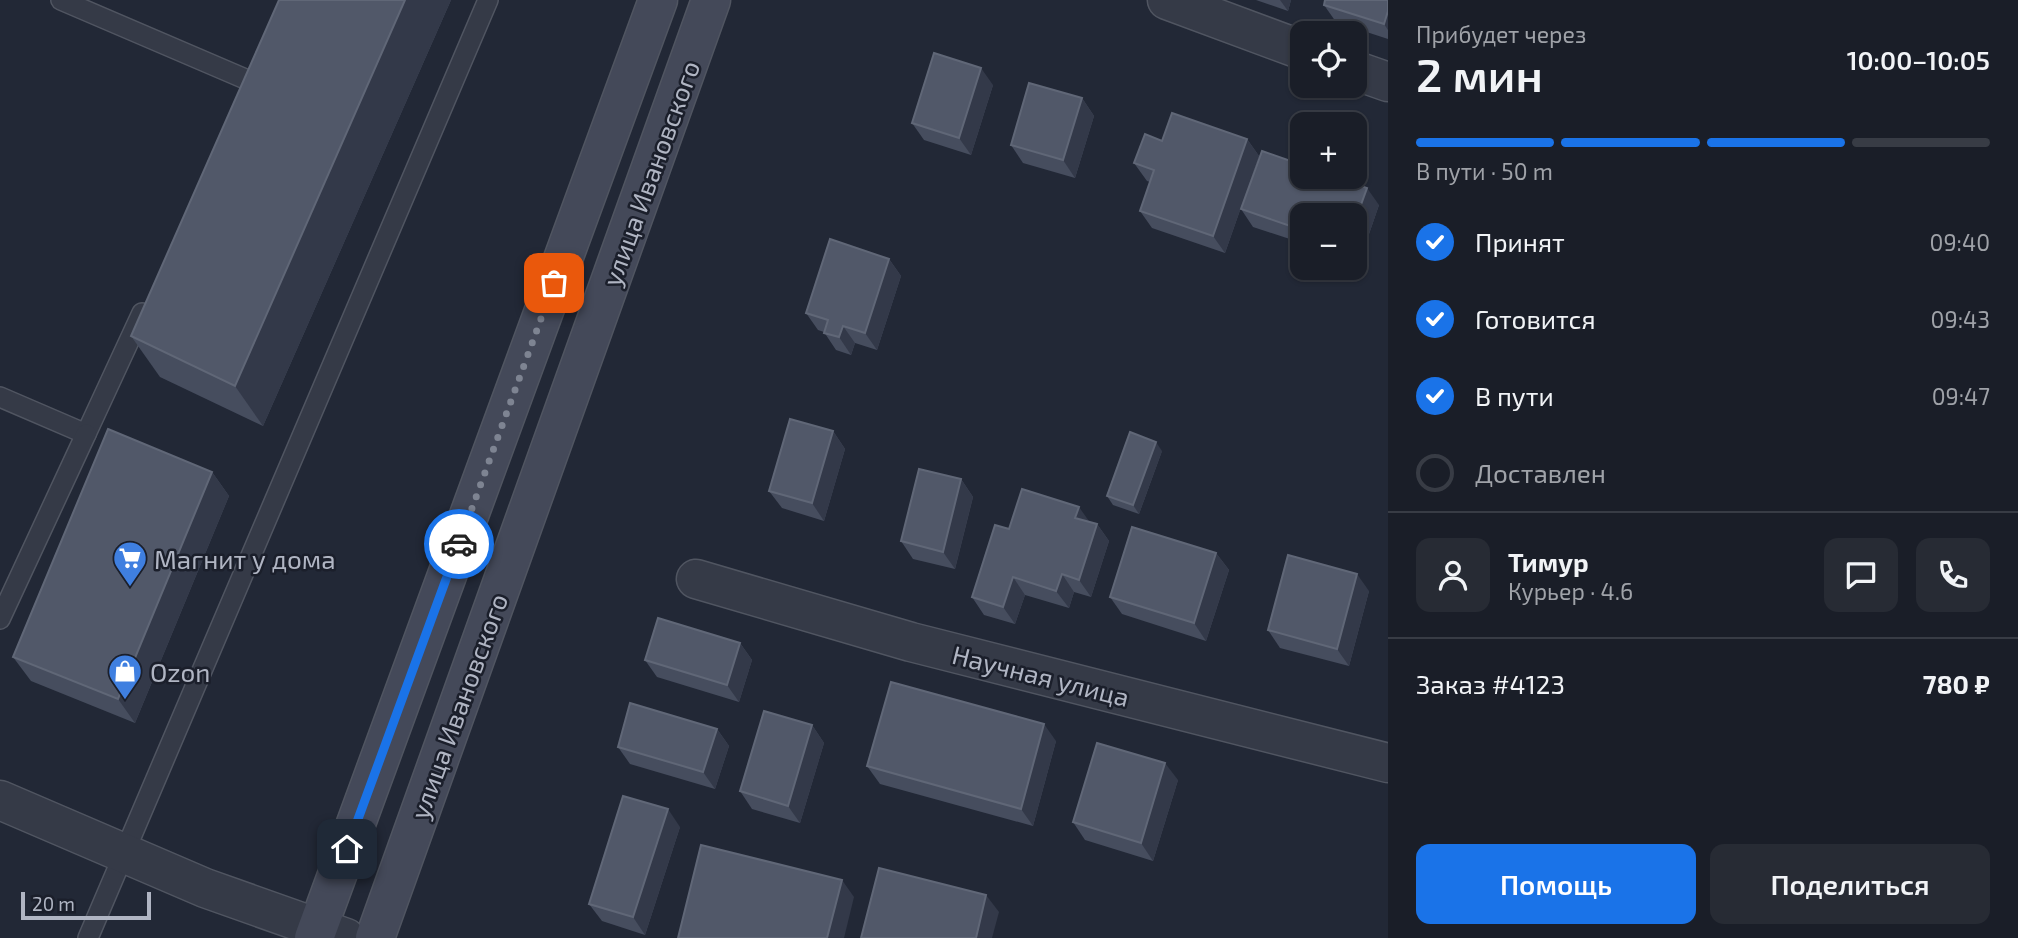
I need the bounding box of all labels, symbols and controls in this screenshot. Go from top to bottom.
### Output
text: Прибудет через [1416,20,1586,48]
map controls [1290,21,1367,280]
button: locate [1290,21,1367,98]
text: 10:00–10:05 [1847,44,1990,75]
text: 2 мин [1416,46,1543,101]
street label: улица Ивановского [595,56,706,290]
button: + [1290,112,1367,189]
text: В пути · 50 m [1416,157,1553,185]
button: − [1290,203,1367,280]
icon: check [1416,223,1454,261]
text: Принят [1475,226,1565,257]
text: 09:40 [1930,228,1990,256]
pin [524,253,584,313]
icon: bag [535,264,573,302]
icon: check [1416,300,1454,338]
text: Готовится [1475,303,1596,334]
text: 09:43 [1931,305,1990,333]
icon: check [1416,377,1454,415]
text: В пути [1475,380,1554,411]
text: 09:47 [1932,382,1990,410]
text: Доставлен [1475,457,1606,488]
courier [424,509,494,579]
icon: car [440,525,478,563]
button: person [1416,538,1490,612]
button: chat [1824,538,1898,612]
button: phone [1916,538,1990,612]
supermarket icon: Магнит у дома [111,539,149,588]
place label: Магнит у дома [154,543,336,575]
text: Тимур [1508,546,1589,577]
text: Курьер · 4.6 [1508,577,1633,605]
street label: улица Ивановского [403,589,514,823]
street label: Научная улица [949,638,1133,713]
shop icon: Ozon [106,652,144,701]
place label: Ozon [150,656,210,687]
text: Заказ #4123 [1416,668,1565,699]
text: 780 ₽ [1923,668,1990,699]
pin [317,819,377,879]
icon: home [328,830,366,868]
button: Помощь [1416,844,1696,924]
button: Поделиться [1710,844,1990,924]
scale bar [21,889,150,921]
text: 20 m [32,892,75,915]

